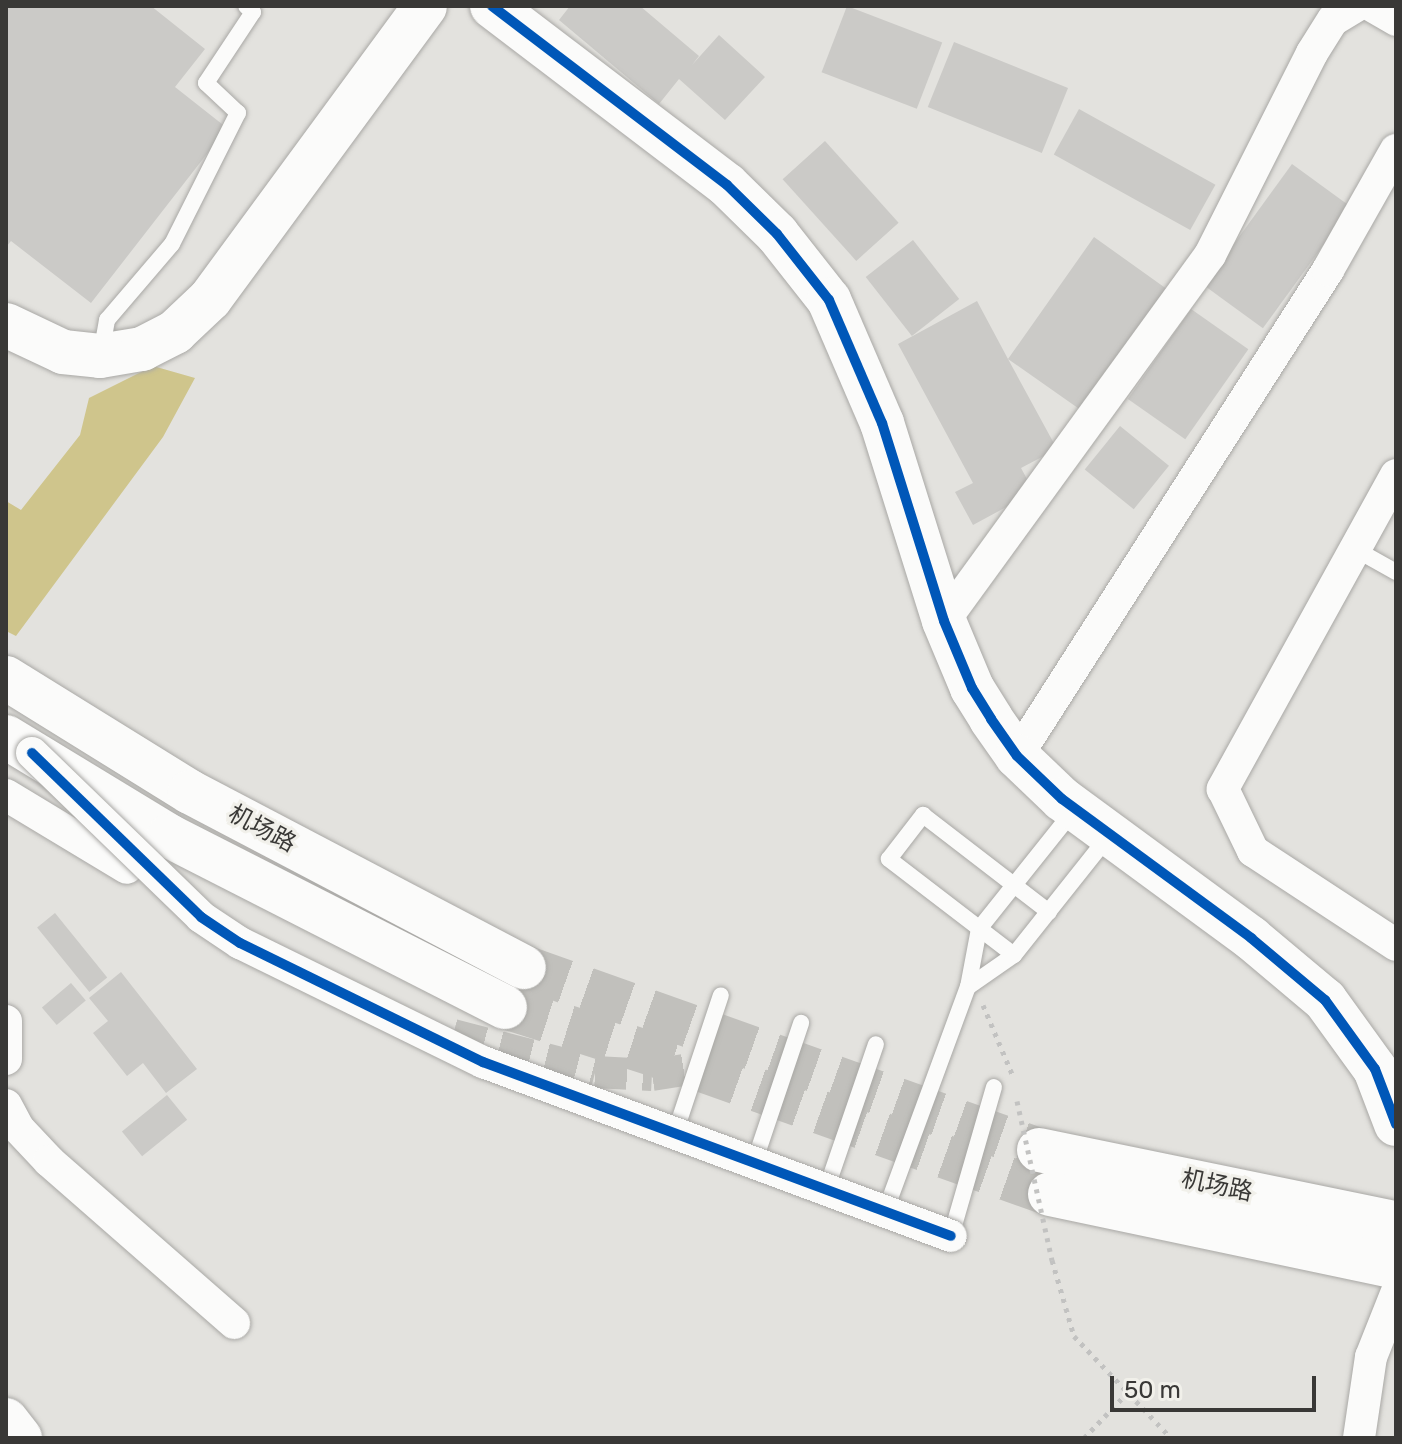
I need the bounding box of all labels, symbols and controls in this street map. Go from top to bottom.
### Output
street label: 机场路 [223,799,301,859]
street label: 机场路 [1179,1164,1255,1208]
scale bar [1114,1360,1320,1410]
text: 50 m [1124,1376,1181,1404]

